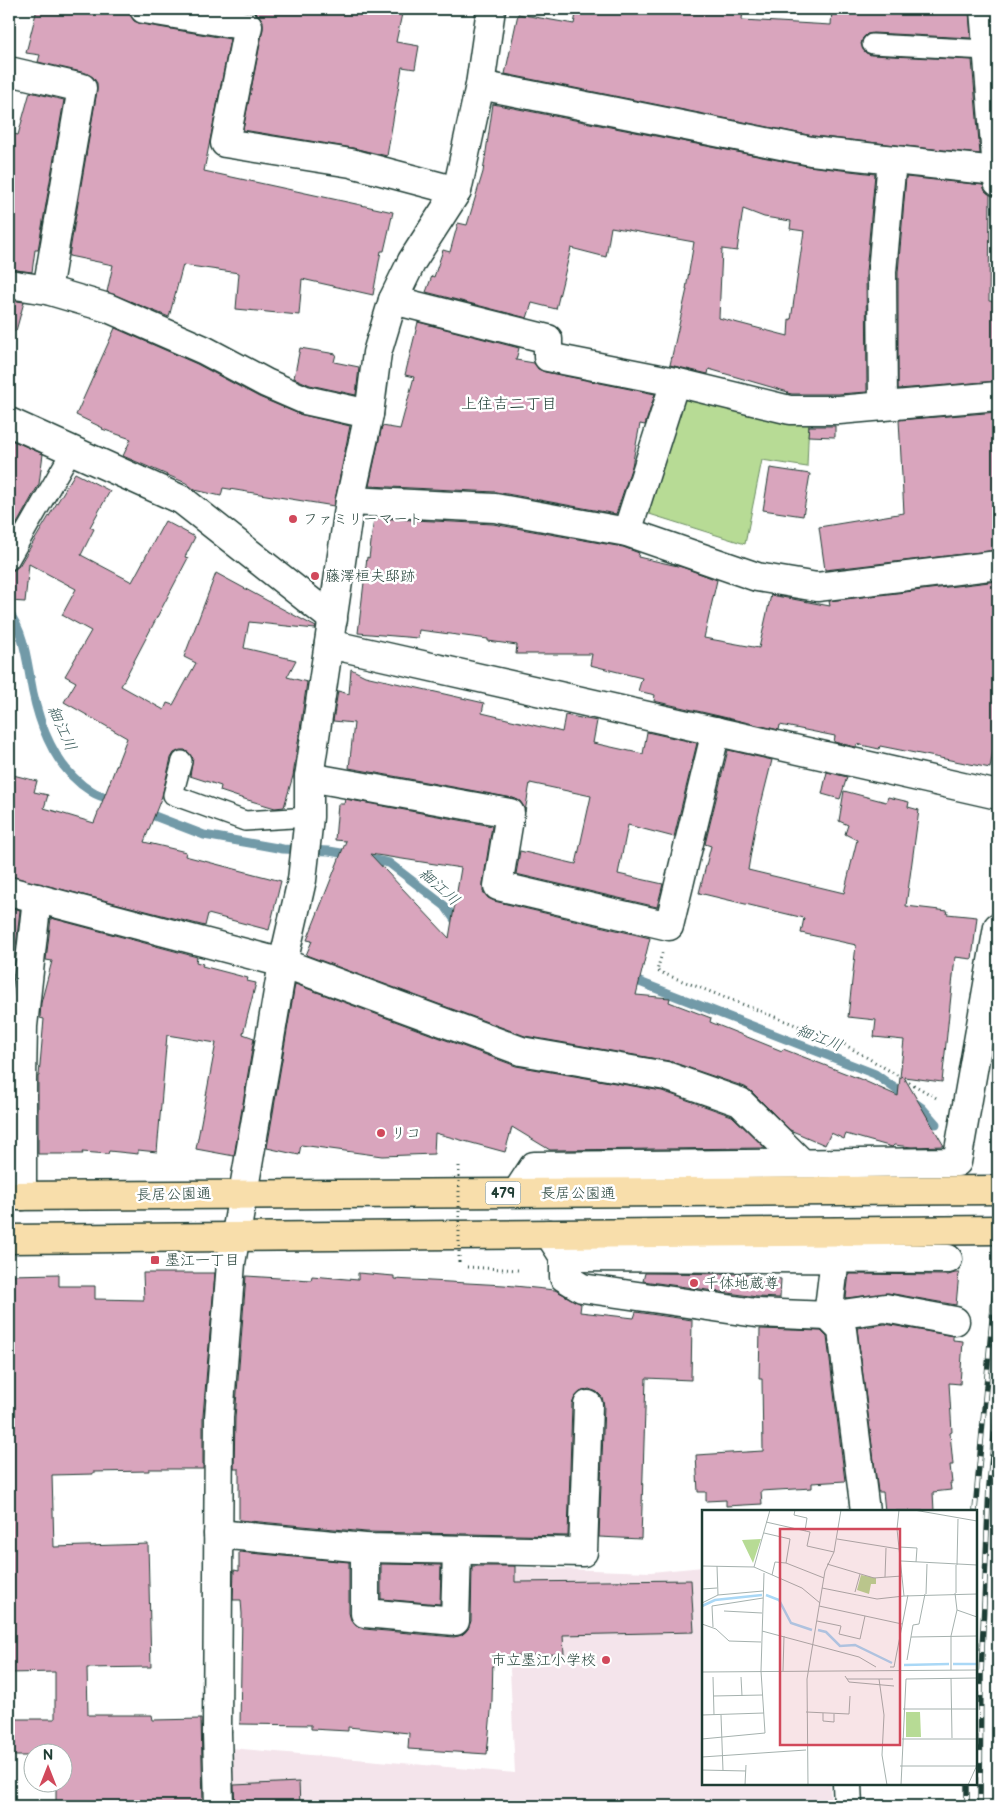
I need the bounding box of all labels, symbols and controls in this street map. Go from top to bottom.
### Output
district label: 上住吉二丁目 [461,395,557,414]
place label: ファミリーマート [303,510,423,529]
marker: ファミリーマート [287,513,299,525]
place label: 藤澤桓夫邸跡 [325,567,415,586]
marker: 藤澤桓夫邸跡 [309,570,321,582]
water label: 細江川 [43,703,80,754]
water label: 細江川 [415,864,463,910]
water label: 細江川 [794,1021,845,1056]
place label: リコ [391,1124,421,1143]
marker: リコ [375,1127,387,1139]
road number: 479 [486,1182,520,1204]
street label: 長居公園通 [136,1184,212,1205]
street label: 長居公園通 [540,1184,616,1203]
place label: 墨江一丁目 [165,1251,240,1270]
marker: 墨江一丁目 [149,1254,161,1266]
place label: 千体地蔵尊 [704,1274,779,1293]
marker: 千体地蔵尊 [688,1277,700,1289]
inset map [702,1510,977,1785]
place label: 市立墨江小学校 [491,1651,596,1670]
marker: 市立墨江小学校 [600,1654,612,1666]
north arrow [22,1742,72,1792]
text: N [43,1747,53,1764]

